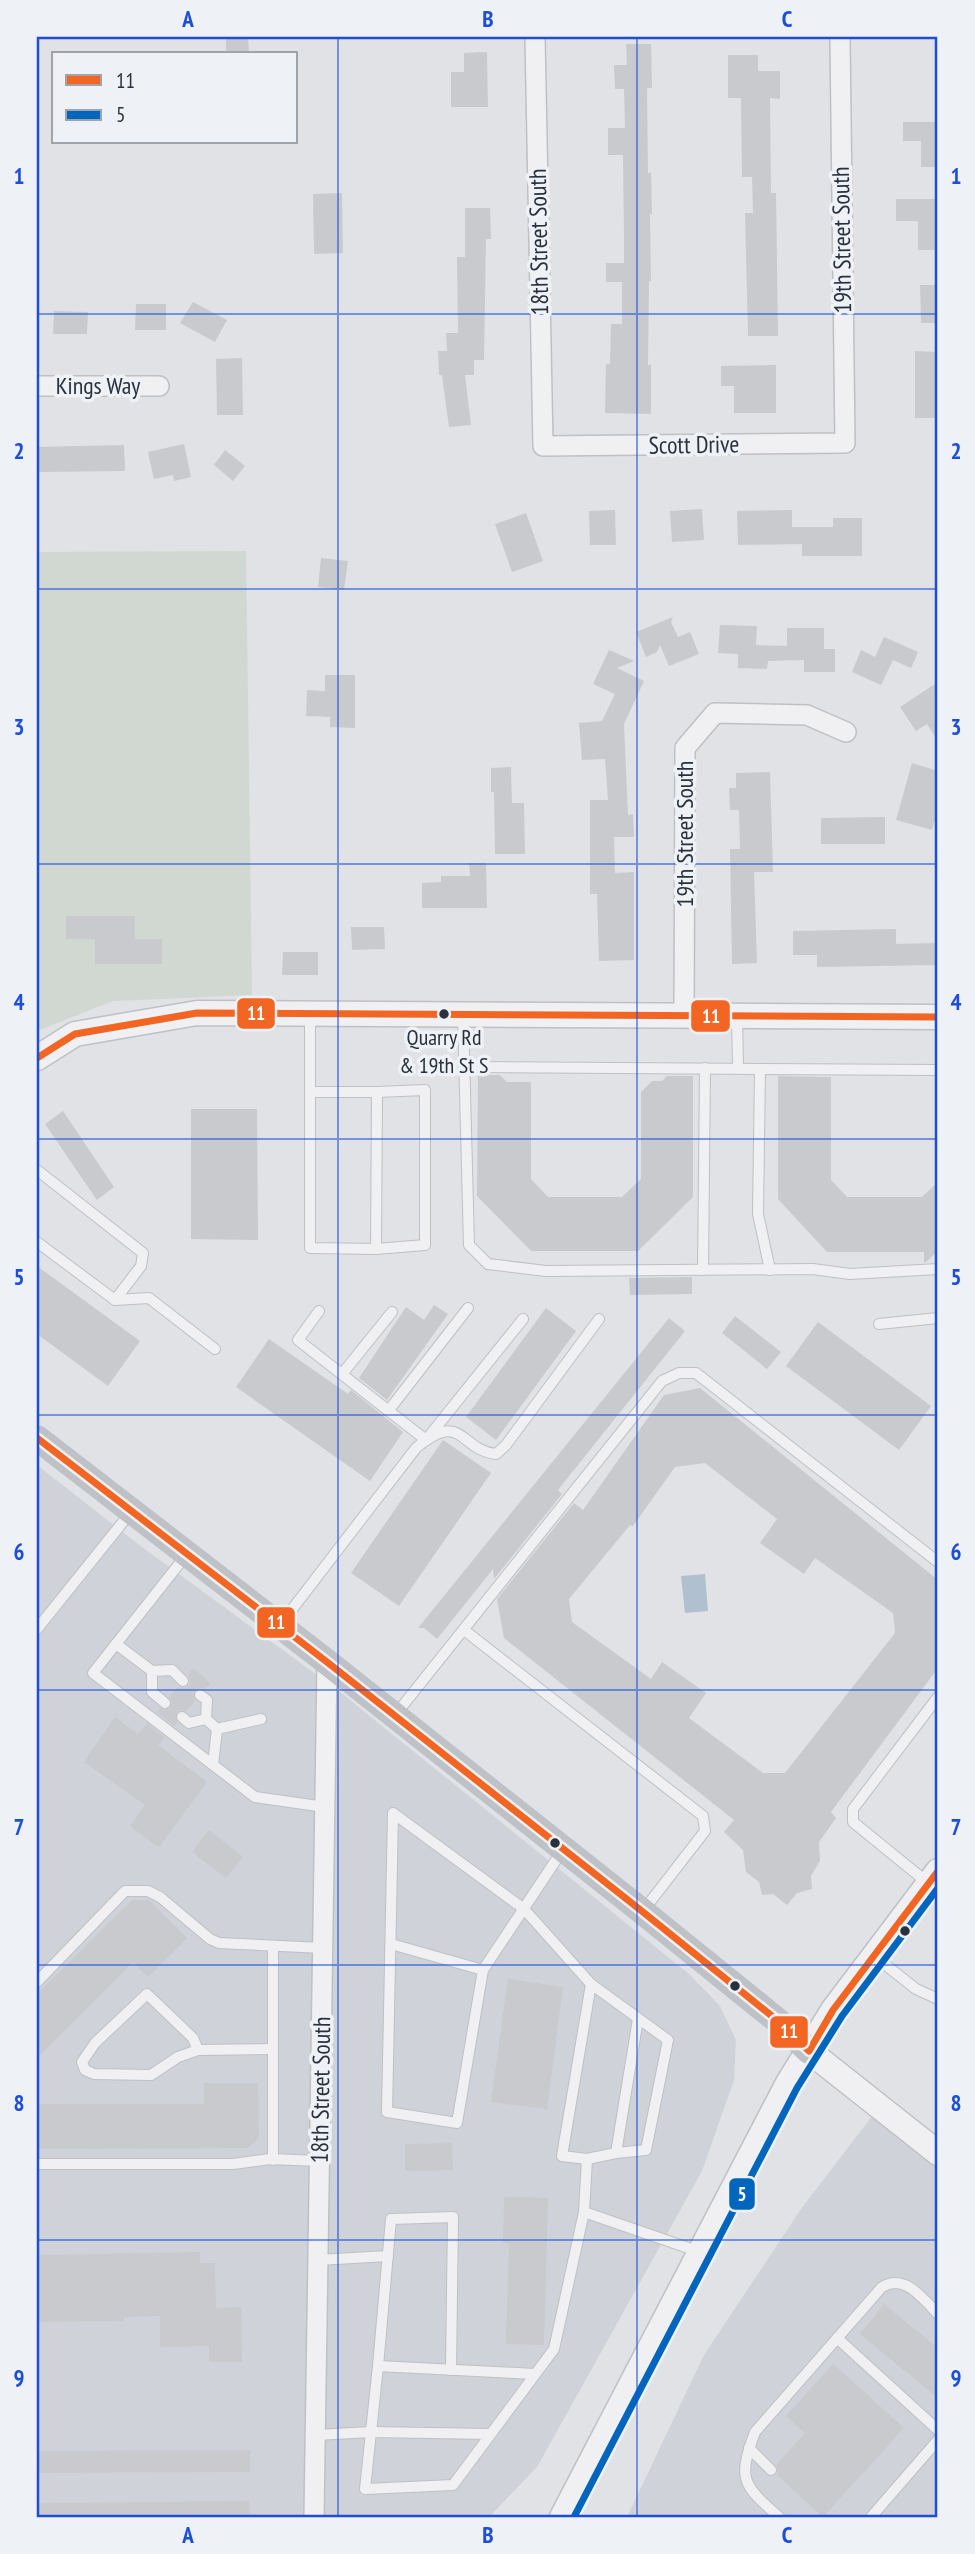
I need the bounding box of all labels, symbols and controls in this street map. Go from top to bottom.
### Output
text: A [181,4,194,33]
text: B [482,4,494,33]
text: C [782,4,793,33]
legend [52,52,298,144]
text: 11 [116,67,135,94]
text: 5 [116,101,125,128]
text: 1 [14,161,25,190]
text: 1 [951,161,962,190]
street label: 19th Street South [825,166,858,314]
street label: 18th Street South [522,168,555,316]
street label: Kings Way [56,370,140,401]
street label: Scott Drive [648,428,740,461]
text: 2 [14,436,25,465]
text: 2 [951,436,962,465]
text: 3 [14,712,25,741]
text: 3 [951,712,962,741]
street label: 19th Street South [669,761,700,907]
text: 4 [14,987,25,1016]
text: 4 [951,987,962,1016]
line badge: 11 [236,997,276,1030]
line badge: 11 [690,999,731,1033]
text: 11 [247,1001,265,1025]
text: 11 [702,1004,720,1028]
marker: Quarry Rd & 19th St S [437,1007,451,1021]
place label: Quarry Rd & 19th St S [400,1023,488,1079]
text: 5 [14,1262,25,1291]
text: 5 [951,1262,962,1291]
text: 6 [14,1537,25,1566]
text: 6 [951,1537,962,1566]
line badge: 11 [256,1606,296,1639]
text: 11 [267,1610,285,1634]
text: 7 [14,1812,25,1841]
text: 7 [951,1812,962,1841]
unlabelled marker [548,1836,562,1850]
unlabelled marker [898,1924,912,1938]
unlabelled marker [728,1979,742,1993]
line badge: 11 [769,2015,809,2049]
street label: 18th Street South [304,2016,337,2164]
text: 11 [780,2019,798,2043]
text: 8 [14,2088,25,2117]
text: 8 [951,2088,962,2117]
line badge: 5 [728,2177,756,2211]
text: 5 [737,2182,747,2206]
text: 9 [14,2363,25,2392]
text: 9 [951,2363,962,2392]
text: A [181,2520,194,2549]
text: B [482,2520,494,2549]
text: C [782,2520,793,2549]

